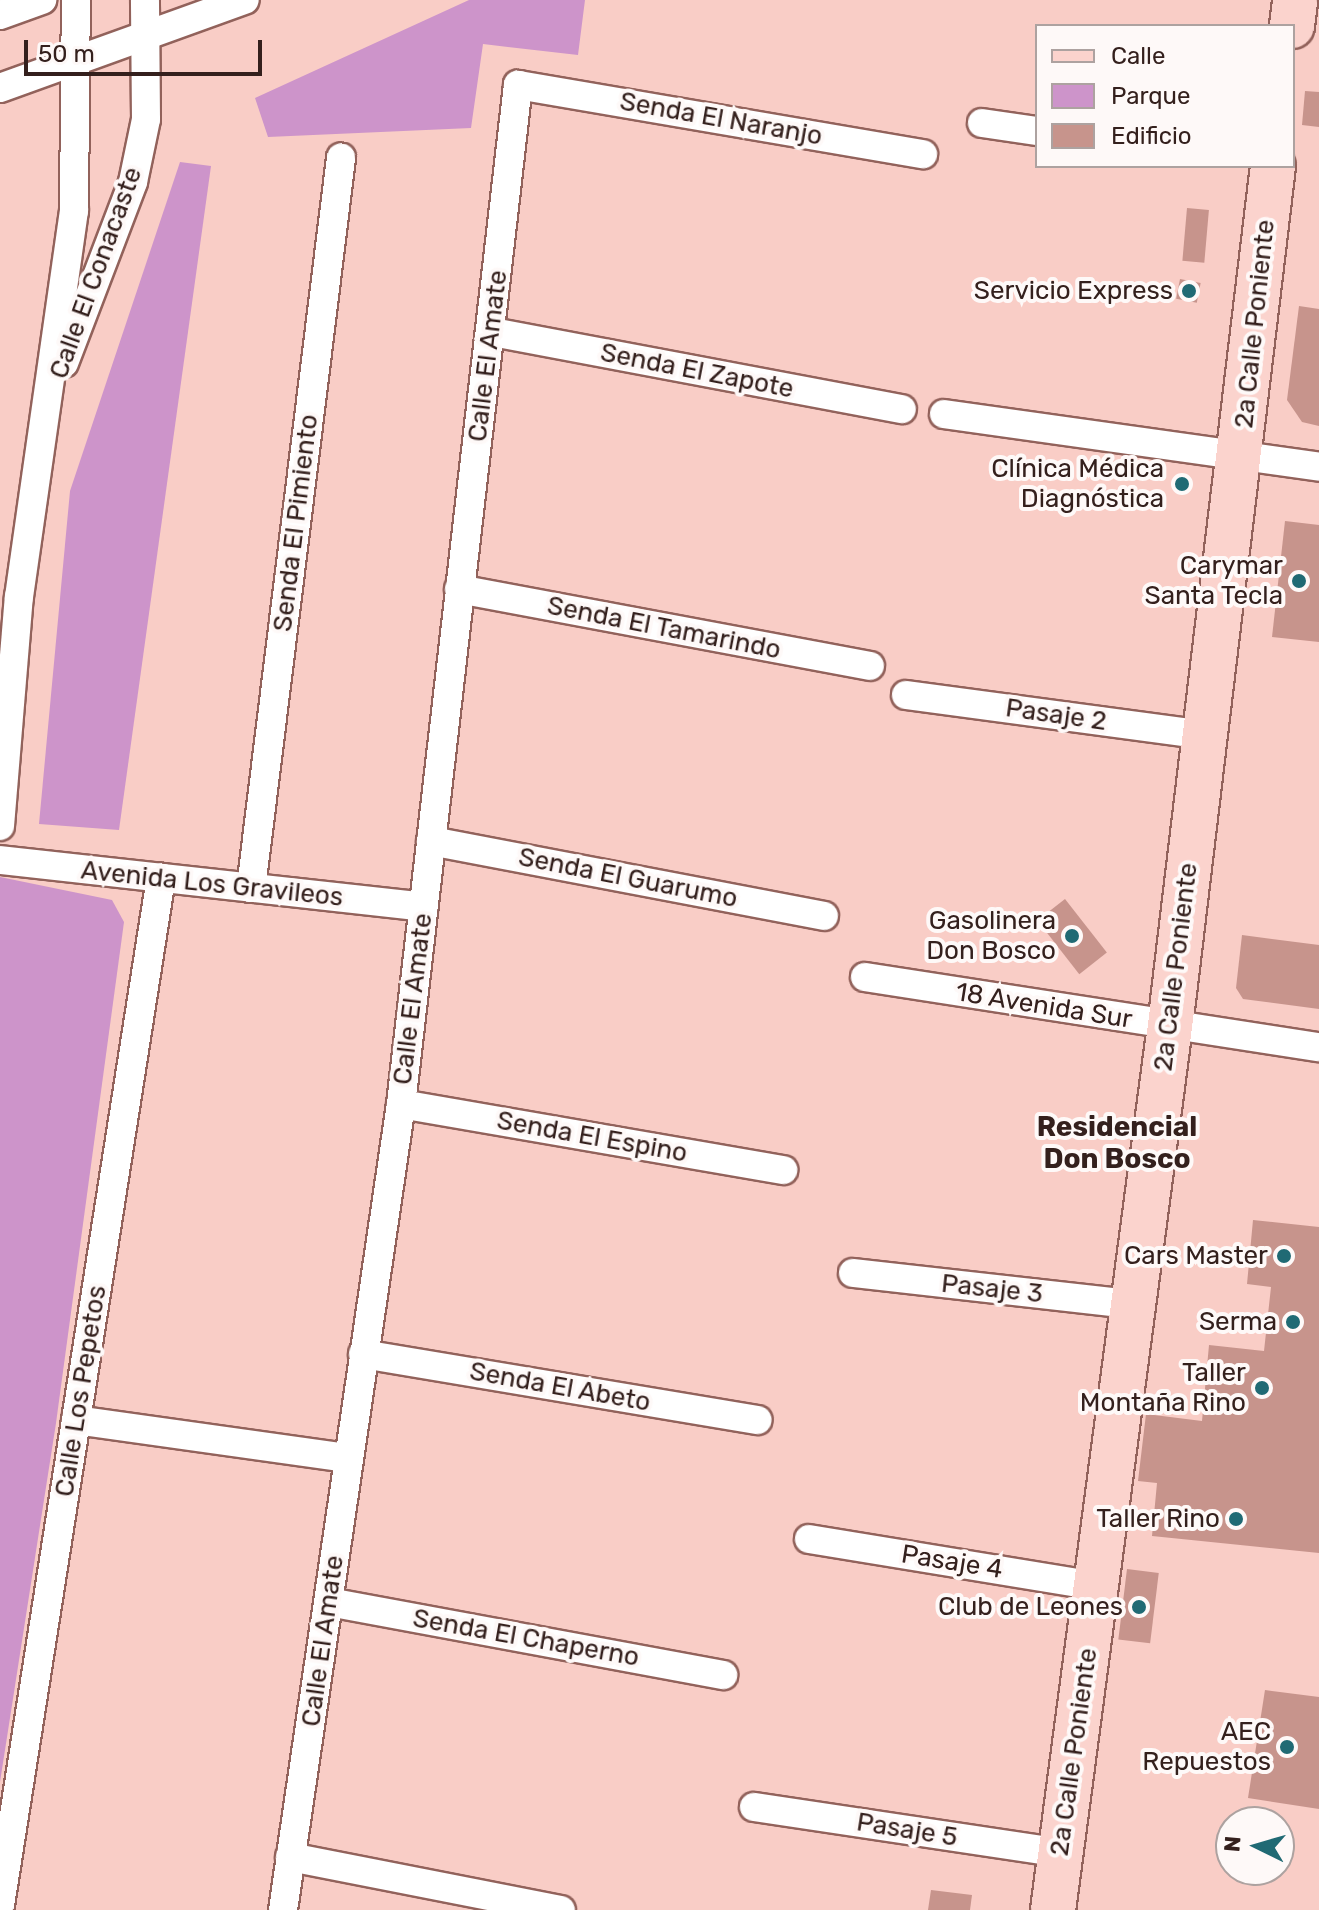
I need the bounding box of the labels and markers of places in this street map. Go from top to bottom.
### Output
place label: Servicio Express [974,275,1173,307]
marker: Servicio Express [1180,282,1198,300]
place label: Clínica Médica Diagnóstica [991,453,1164,514]
marker: Clínica Médica Diagnóstica [1171,473,1193,495]
place label: Carymar Santa Tecla [1144,550,1283,612]
marker: Carymar Santa Tecla [1290,572,1308,590]
place label: Gasolinera Don Bosco [926,905,1056,966]
marker: Gasolinera Don Bosco [1063,927,1081,945]
place label: Cars Master [1124,1240,1268,1272]
marker: Cars Master [1275,1247,1293,1265]
place label: Serma [1199,1306,1277,1338]
marker: Serma [1284,1313,1302,1331]
place label: Taller Montaña Rino [1080,1357,1246,1418]
marker: Taller Montaña Rino [1253,1379,1271,1397]
place label: Taller Rino [1096,1503,1220,1535]
marker: Taller Rino [1227,1510,1245,1528]
place label: Club de Leones [938,1591,1123,1623]
marker: Club de Leones [1130,1598,1148,1616]
place label: AEC Repuestos [1142,1716,1271,1778]
marker: AEC Repuestos [1278,1738,1296,1756]

